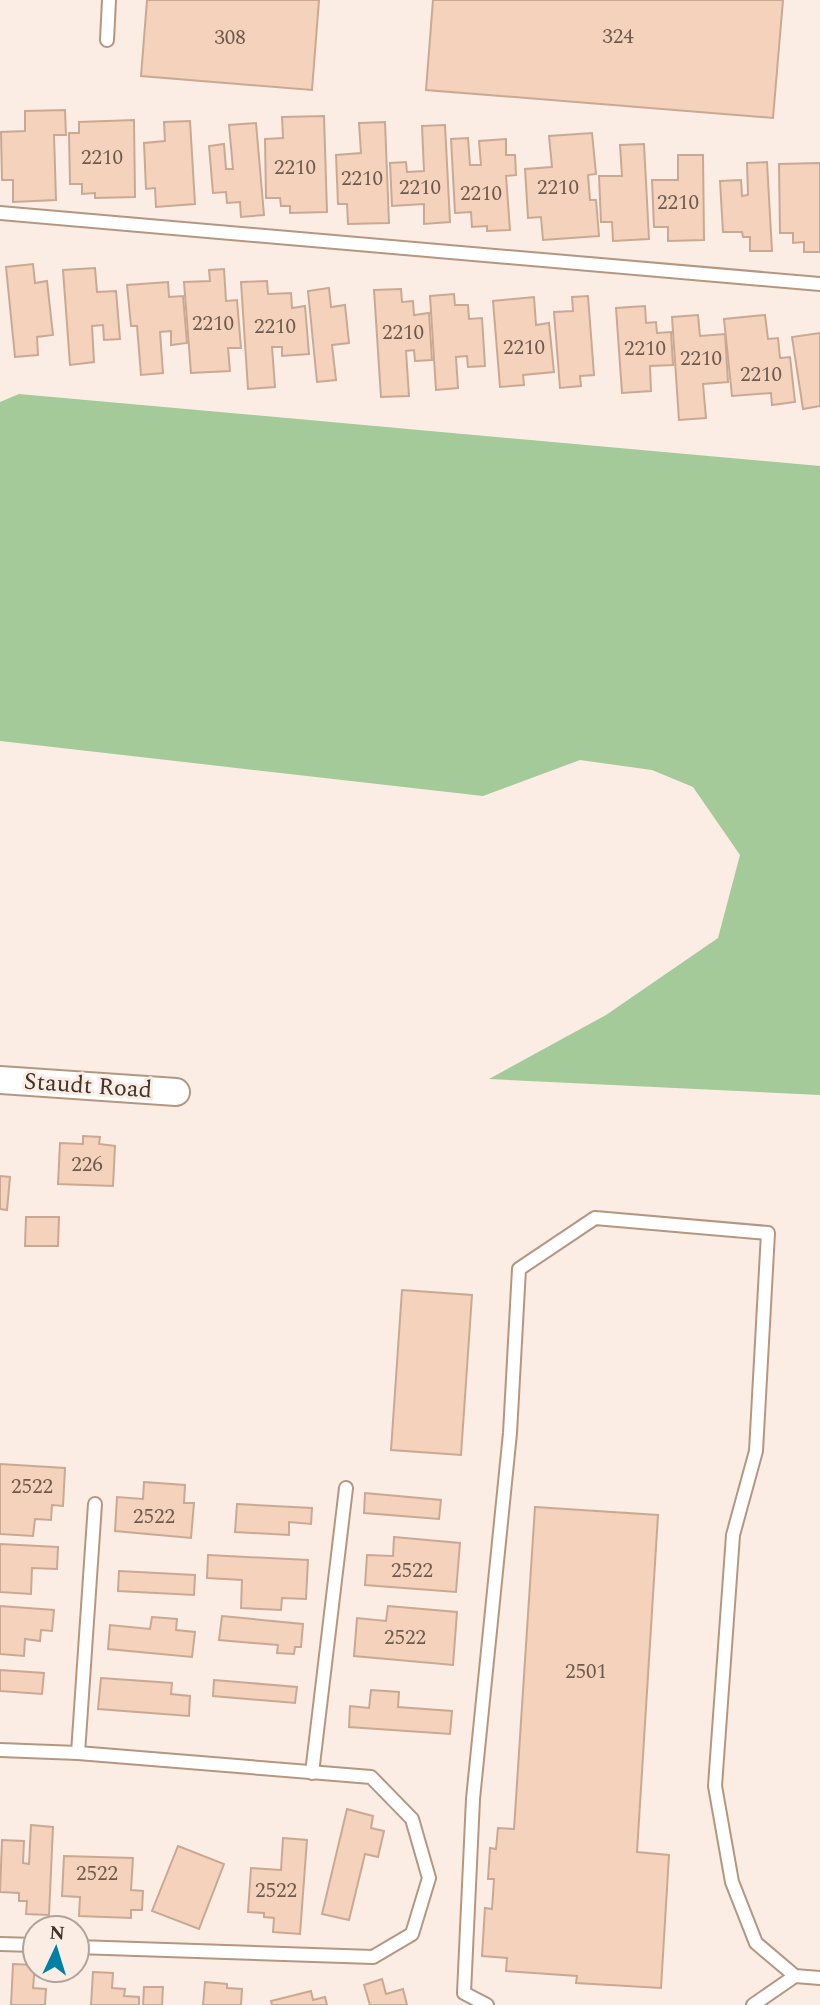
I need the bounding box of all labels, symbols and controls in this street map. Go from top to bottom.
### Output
house number: 324 [602,21,634,53]
house number: 308 [214,22,246,54]
house number: 2210 [81,142,123,174]
house number: 2210 [274,152,316,184]
house number: 2210 [341,163,383,195]
house number: 2210 [399,172,441,204]
house number: 2210 [537,172,579,204]
house number: 2210 [460,178,502,210]
house number: 2210 [657,187,699,219]
house number: 2210 [192,308,234,340]
house number: 2210 [254,311,296,343]
house number: 2210 [382,317,424,349]
house number: 2210 [503,332,545,364]
house number: 2210 [624,333,666,365]
house number: 2210 [680,343,722,375]
house number: 2210 [740,359,782,391]
street label: Staudt Road [23,1064,153,1108]
house number: 226 [71,1149,103,1181]
house number: 2522 [11,1471,53,1503]
house number: 2522 [133,1501,175,1533]
house number: 2522 [391,1555,433,1587]
house number: 2522 [384,1622,426,1654]
house number: 2501 [565,1656,607,1688]
house number: 2522 [76,1858,118,1890]
house number: 2522 [255,1875,297,1907]
north arrow [21,1914,91,1984]
text: N [48,1919,66,1949]

